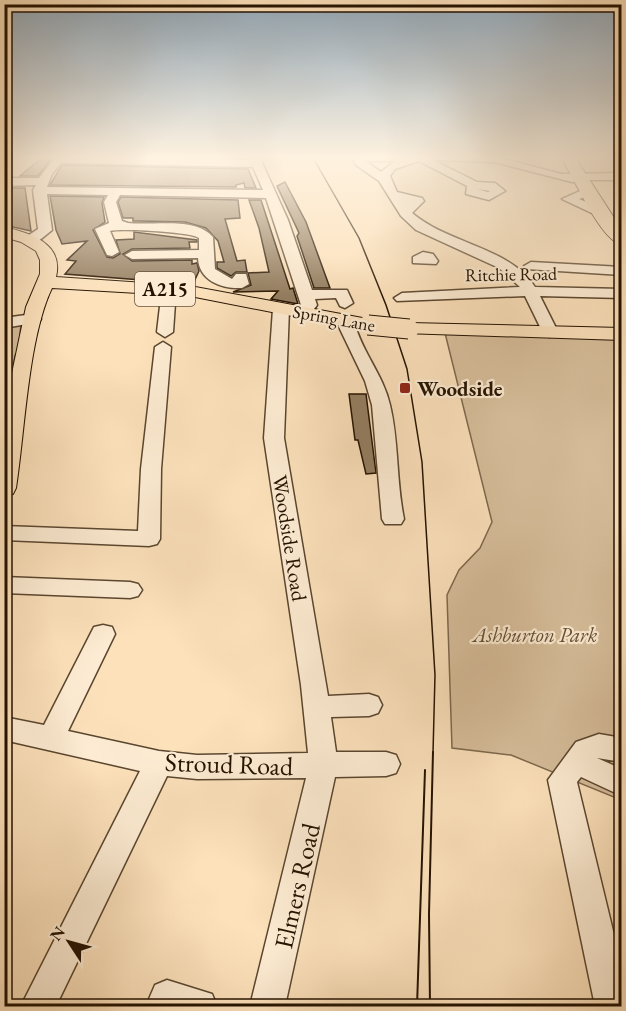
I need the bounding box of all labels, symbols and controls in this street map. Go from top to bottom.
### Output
street label: Ritchie Road [465,262,558,286]
road number: A215 [135,272,195,306]
street label: Spring Lane [291,299,377,337]
place label: Woodside [417,375,503,402]
marker: Woodside [398,381,412,395]
street label: Woodside Road [267,473,313,603]
park label: Ashburton Park [471,621,598,648]
street label: Stroud Road [164,745,295,783]
street label: Elmers Road [266,819,328,952]
north arrow [39,912,99,972]
text: N [45,922,70,945]

